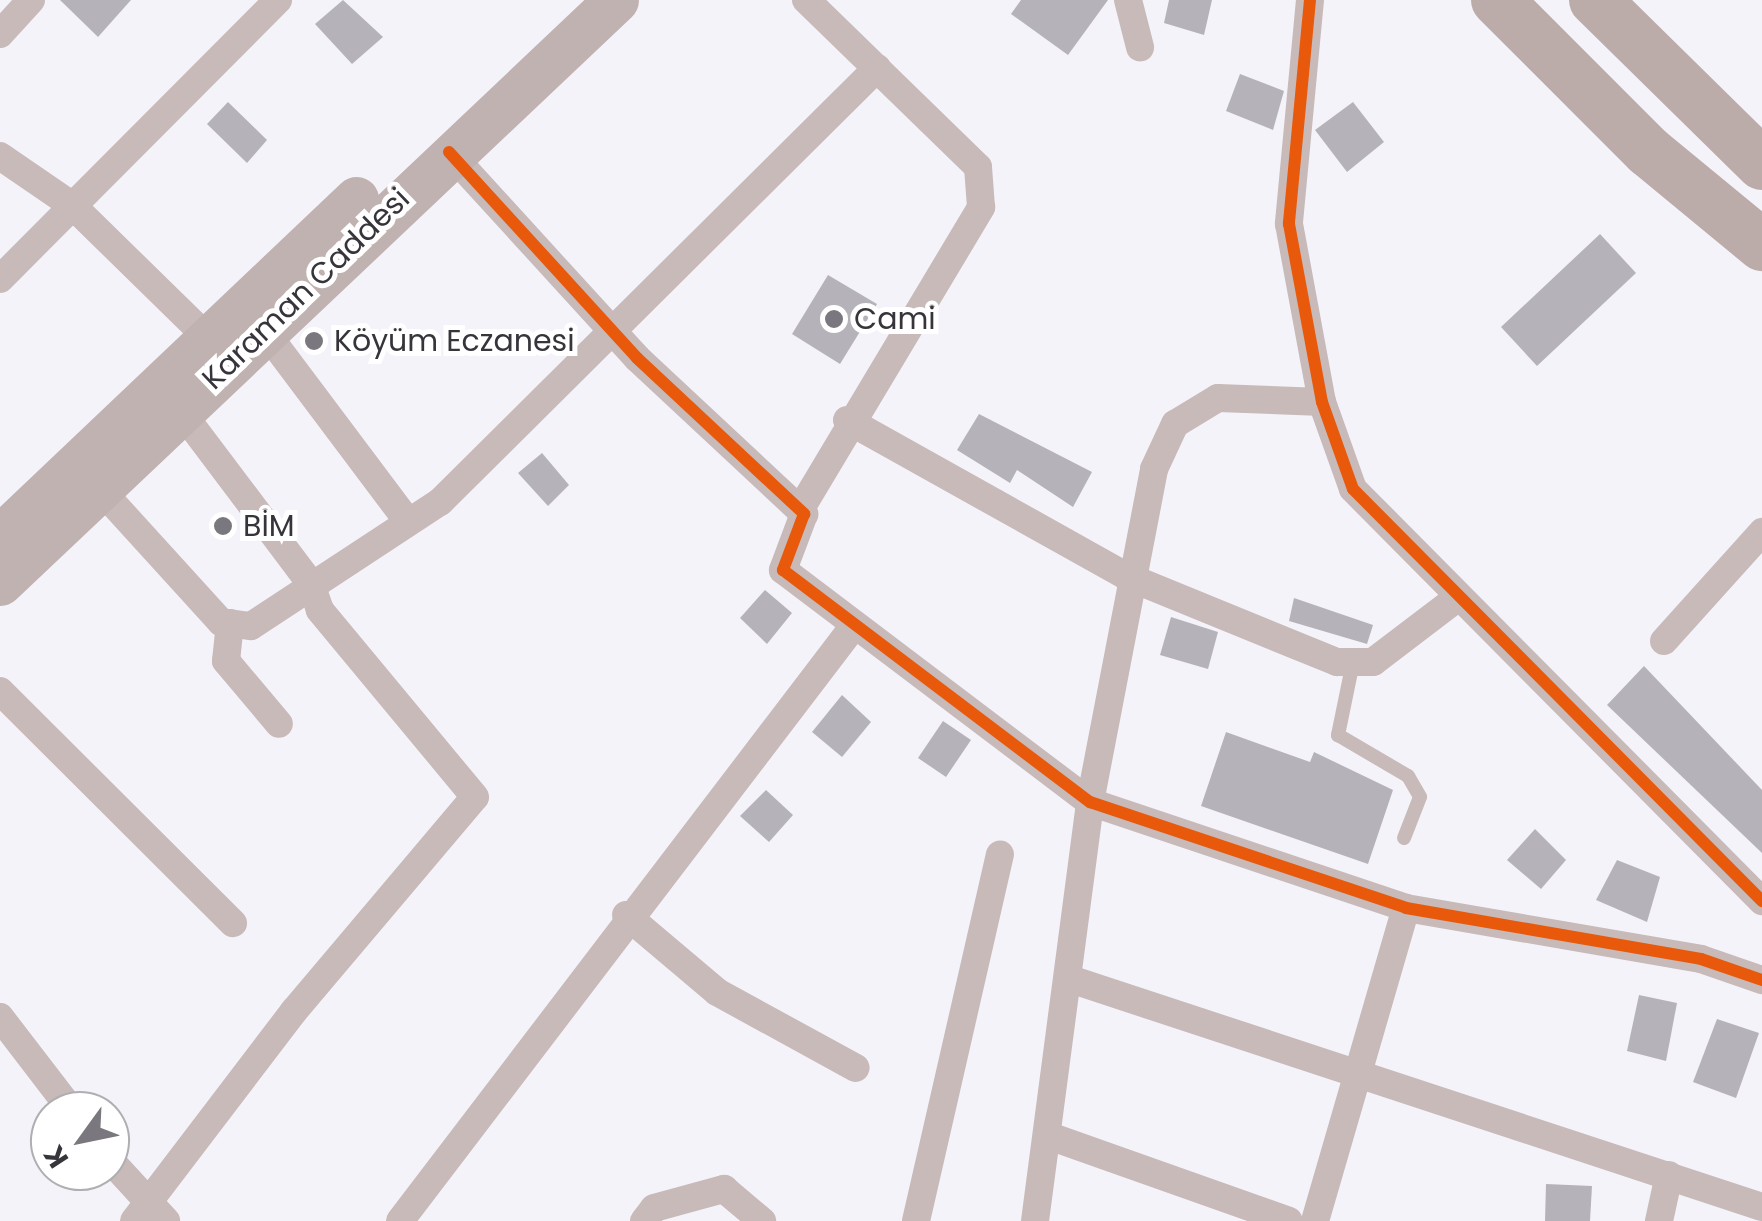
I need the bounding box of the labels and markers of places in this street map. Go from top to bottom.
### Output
place label: Cami [854,301,936,337]
marker: Cami [823,308,845,330]
place label: Köyüm Eczanesi [334,323,575,359]
marker: Köyüm Eczanesi [303,330,325,352]
place label: BİM [243,508,295,544]
marker: BİM [212,515,234,537]

